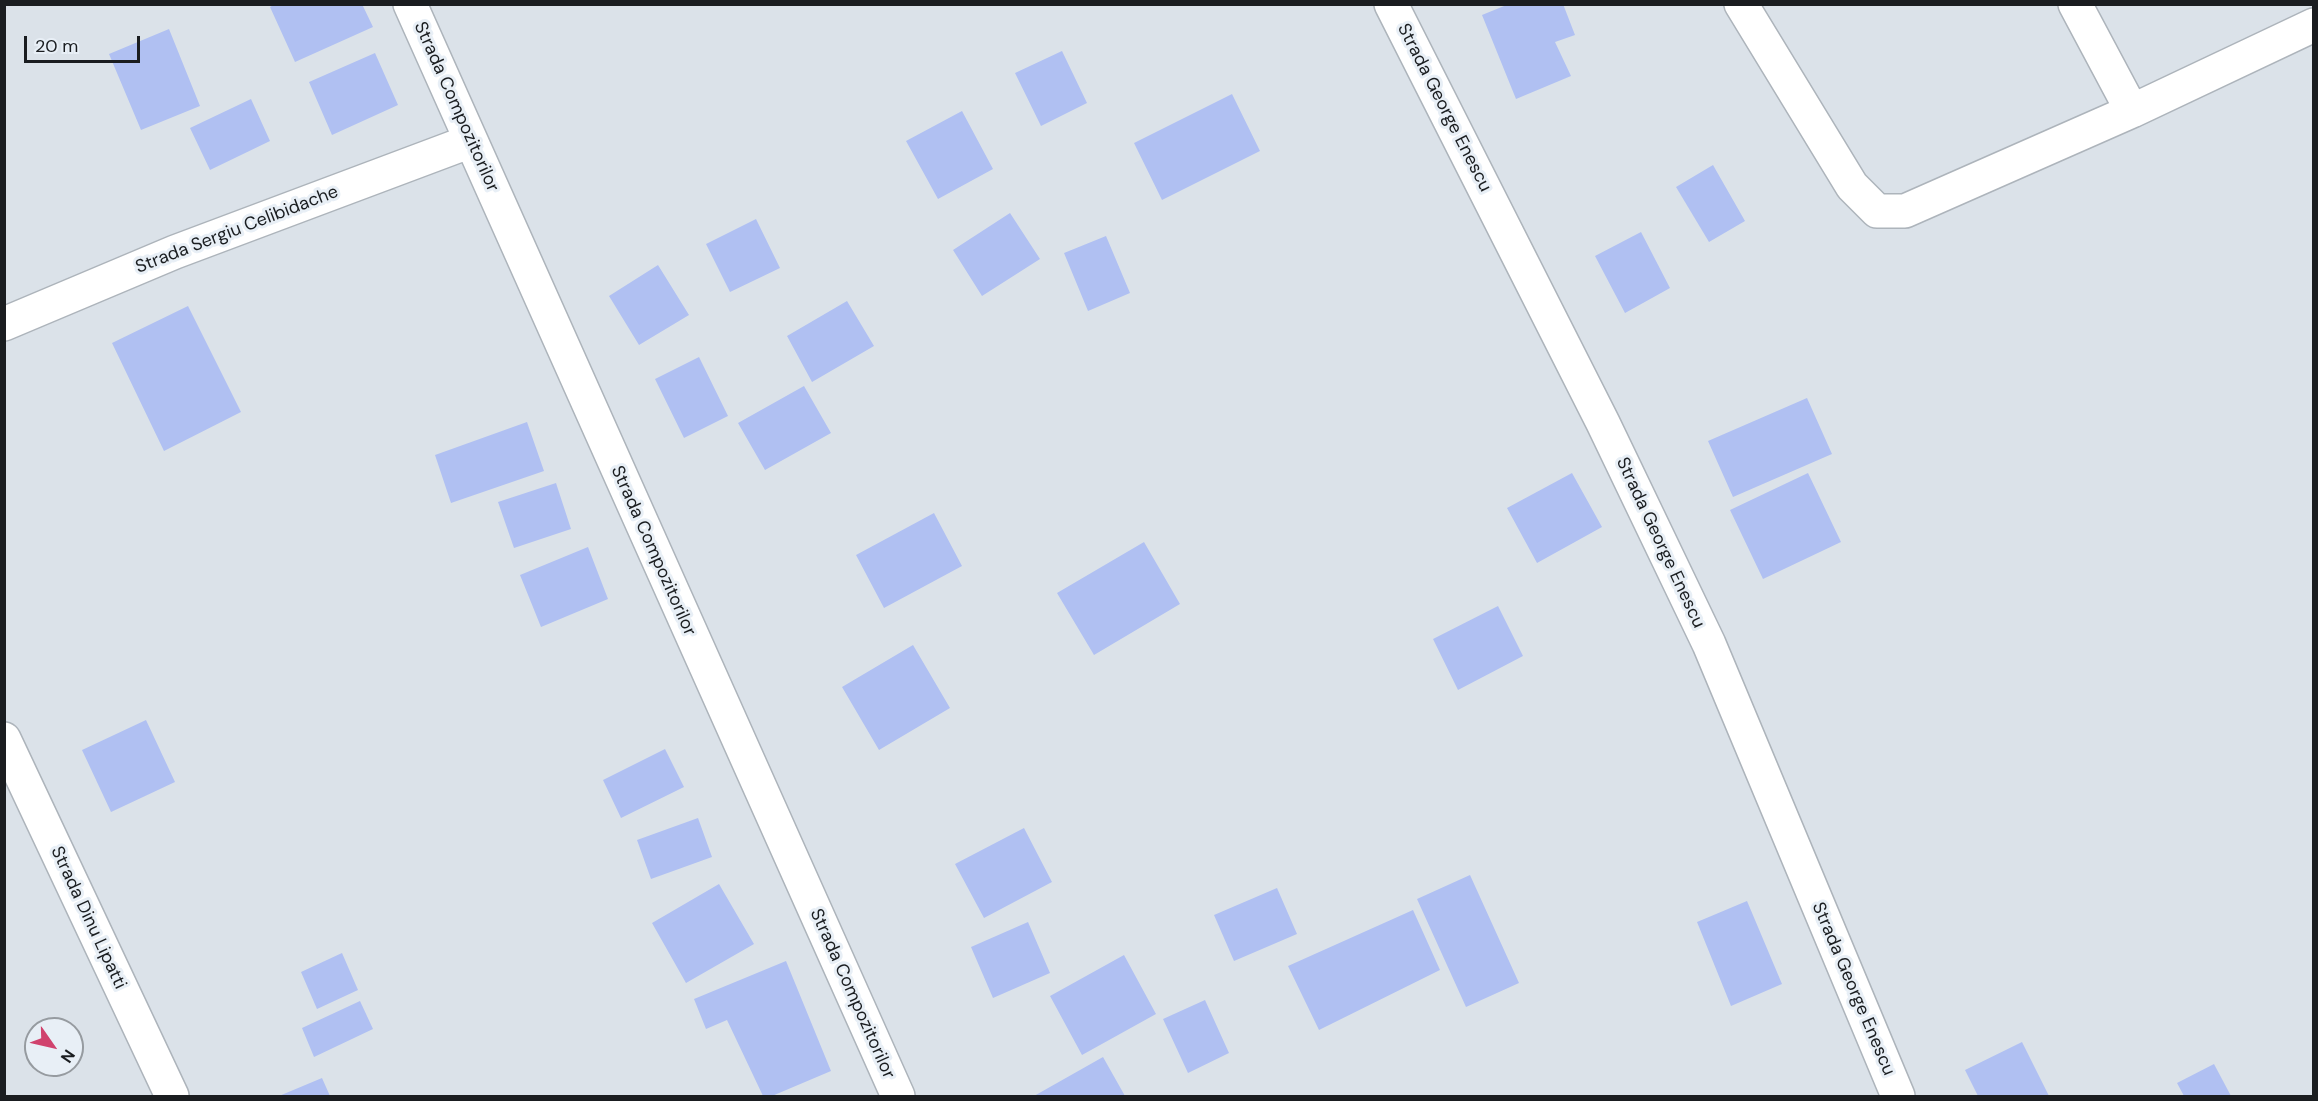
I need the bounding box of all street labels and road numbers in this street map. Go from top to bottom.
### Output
street label: Strada Compozitorilor [409,19,503,195]
street label: Strada George Enescu [1392,20,1496,196]
street label: Strada Sergiu Celibidache [133,181,341,279]
street label: Strada George Enescu [1611,454,1709,632]
street label: Strada Compozitorilor [606,463,700,639]
street label: Strada Dinu Lipatti [45,843,131,993]
street label: Strada George Enescu [1807,899,1899,1079]
street label: Strada Compozitorilor [805,906,899,1082]

